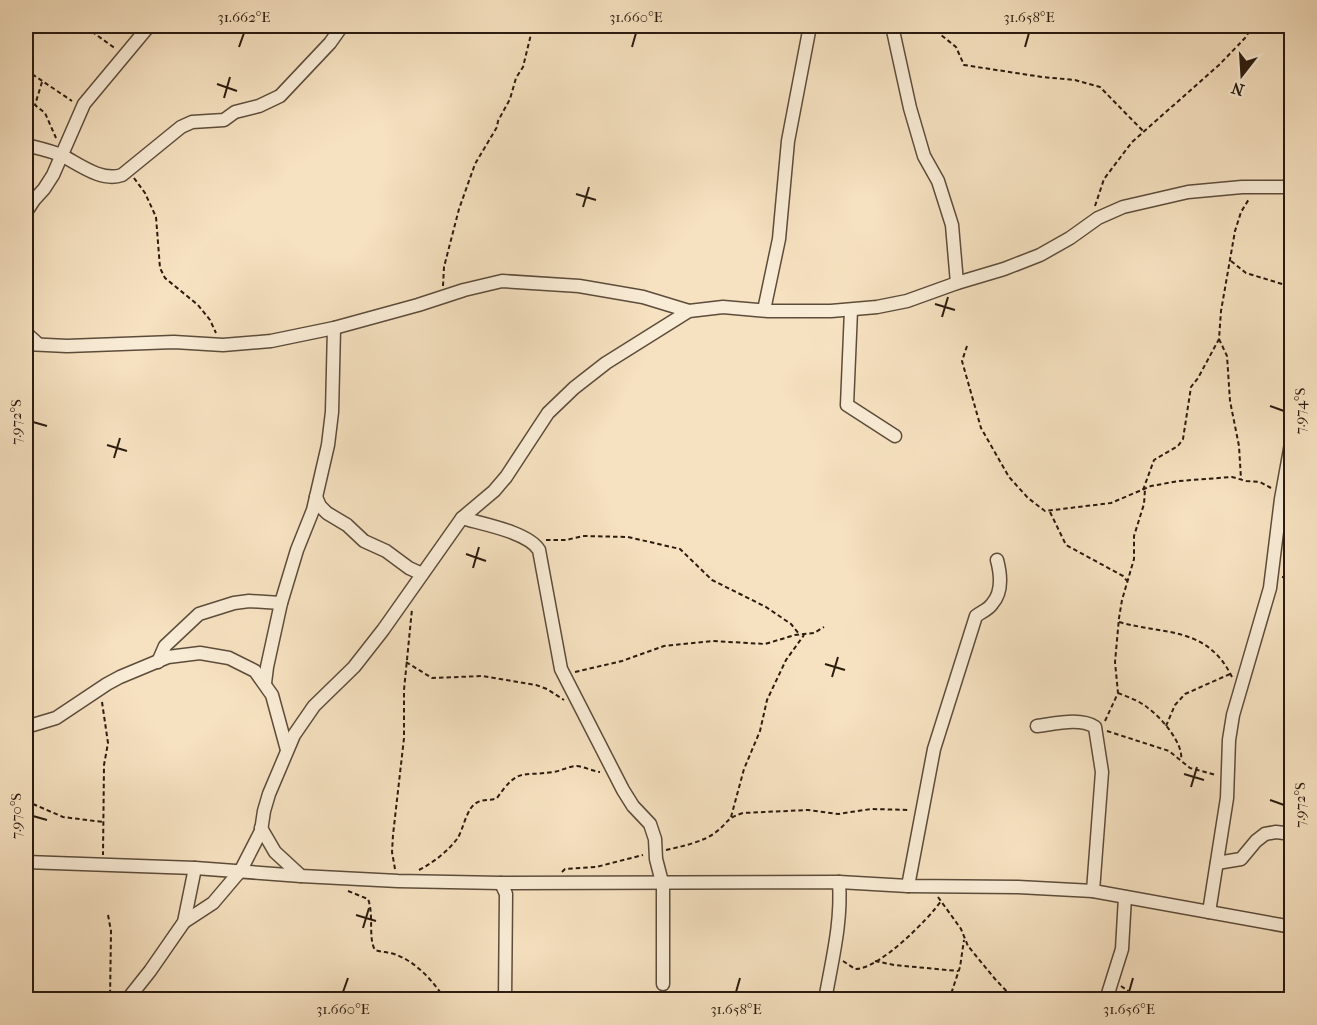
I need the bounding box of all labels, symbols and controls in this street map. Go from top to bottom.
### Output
text: 31.662°E [218,8,270,26]
text: 31.660°E [609,8,663,26]
text: 31.658°E [1003,8,1055,26]
north arrow [1212,45,1272,105]
text: N [1228,78,1246,100]
text: 7.974°S [1291,388,1309,434]
text: 7.972°S [7,399,25,445]
text: 7.972°S [1291,782,1309,828]
text: 7.970°S [7,793,25,839]
text: 31.660°E [316,1000,370,1018]
text: 31.658°E [710,1000,762,1018]
text: 31.656°E [1103,1000,1155,1018]

